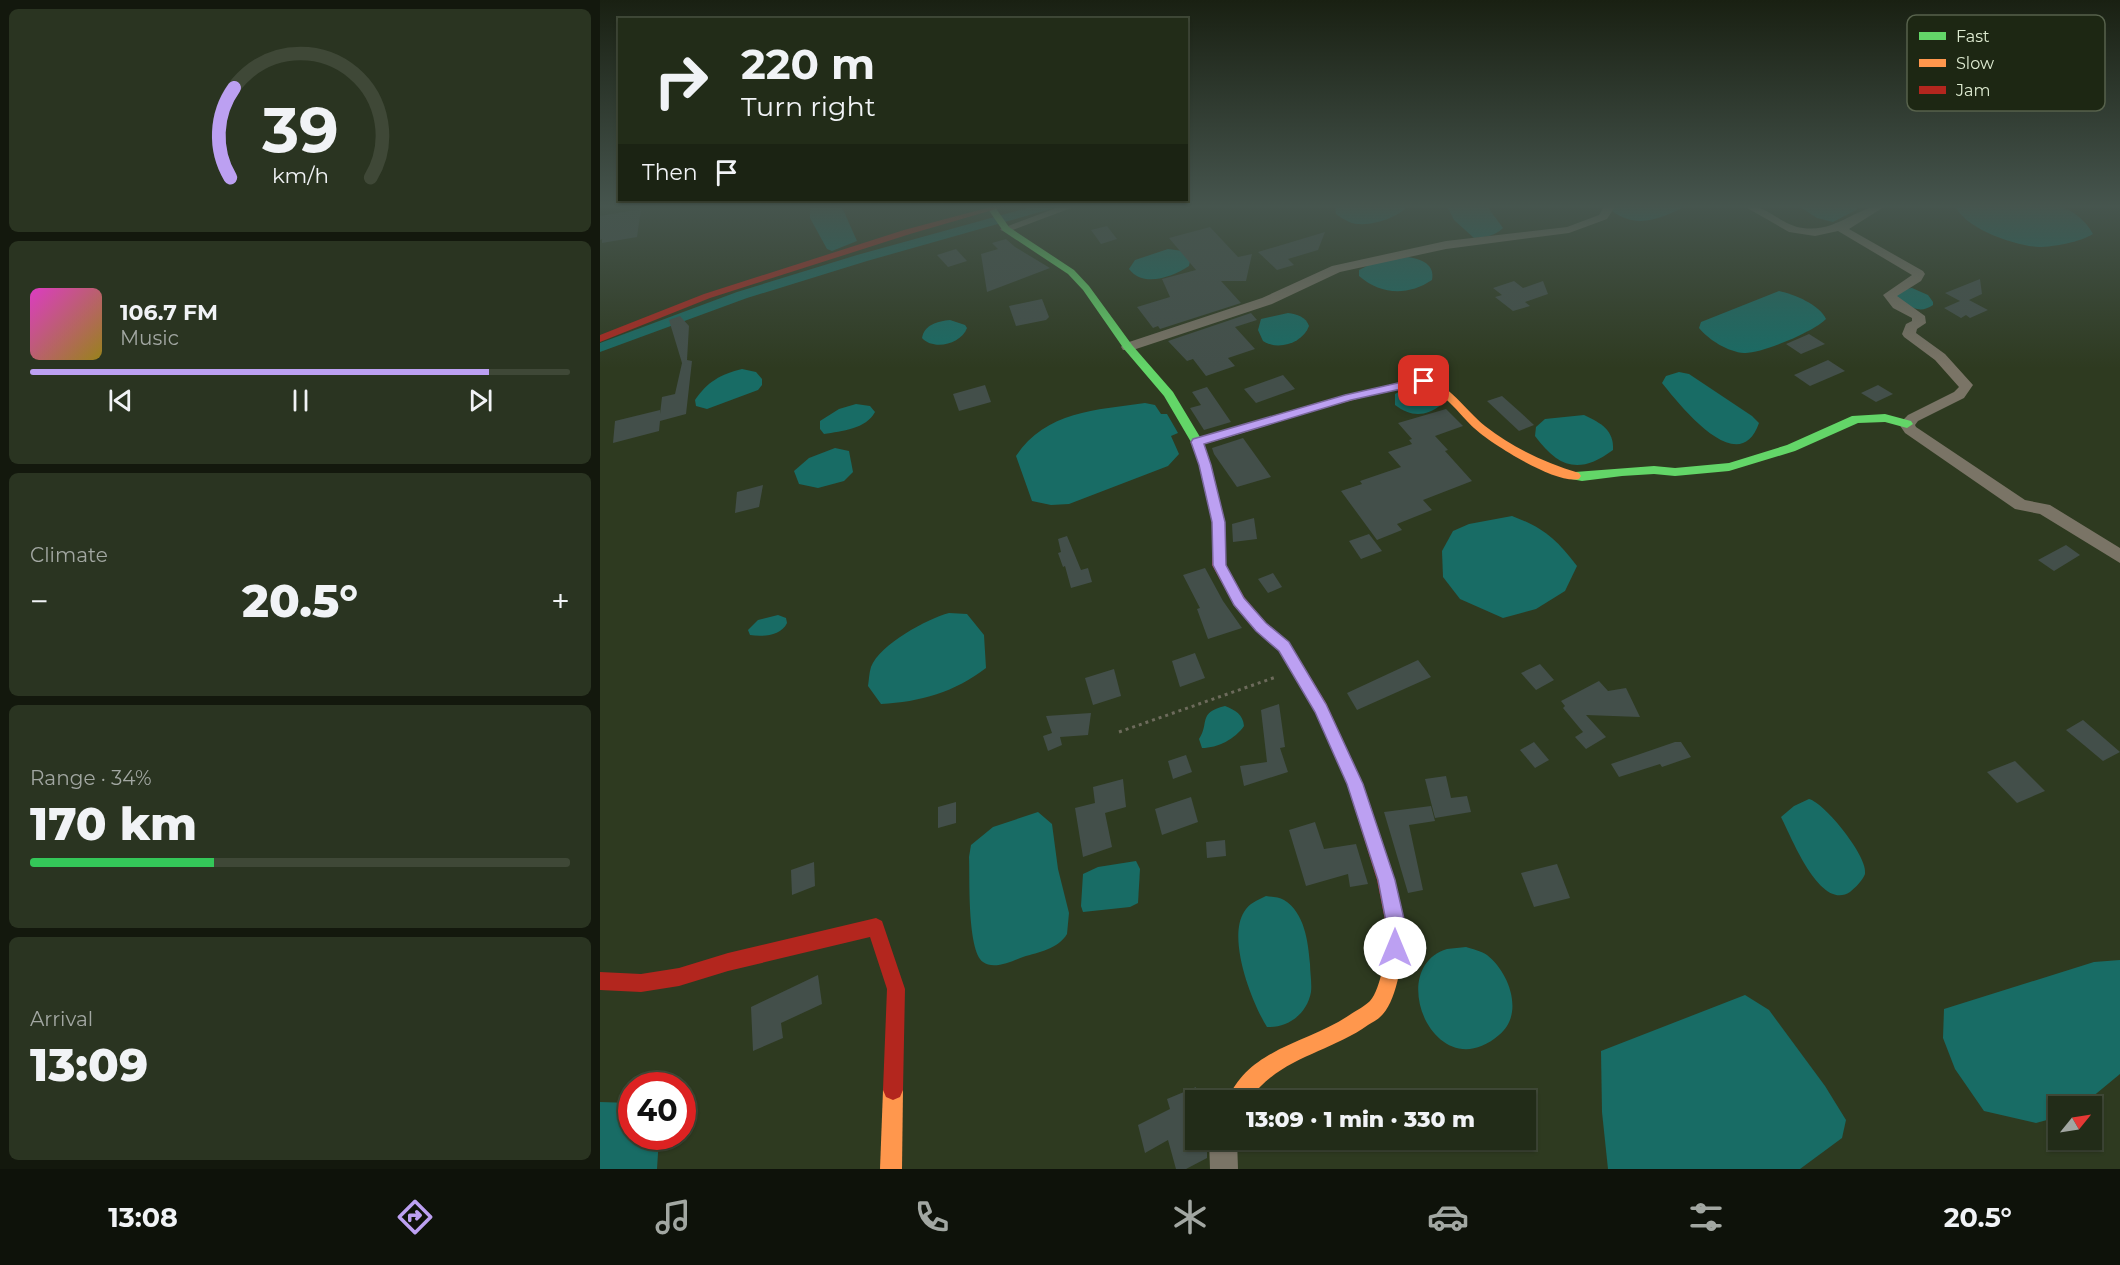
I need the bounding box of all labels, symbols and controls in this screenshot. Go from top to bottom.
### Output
legend [1907,15,2105,111]
text: Fast [1956,27,1990,46]
text: 220 m [741,38,875,90]
icon: right [642,42,720,120]
text: Slow [1956,54,1994,73]
text: Jam [1955,81,1990,100]
text: Turn right [741,90,876,123]
text: 39 [261,92,338,168]
icon: arrive [710,156,743,189]
text: Then [642,159,698,186]
text: km/h [271,162,329,188]
text: 106.7 FM [120,299,218,326]
text: Music [120,326,179,350]
pin [1398,355,1449,406]
icon: arrive [1407,364,1440,397]
icon: previous [104,384,137,417]
icon: pause [284,384,317,417]
icon: next [464,384,497,417]
text: Climate [30,543,108,567]
text: 20.5° [242,573,358,628]
text: − [30,581,49,621]
text: + [551,581,570,621]
text: Range · 34% [30,766,151,790]
text: 170 km [30,796,197,851]
position arrow [1363,916,1427,980]
text: Arrival [30,1007,93,1031]
text: 13:09 [30,1037,148,1092]
speed limit sign: 40 [618,1072,696,1150]
north arrow [2048,1096,2102,1150]
map controls [2048,1096,2102,1150]
text: 13:09 · 1 min · 330 m [1246,1106,1475,1133]
icon: directions [394,1196,436,1238]
icon: music [652,1196,694,1238]
icon: phone [911,1196,953,1238]
icon: climate [1169,1196,1211,1238]
icon: car [1427,1196,1469,1238]
icon: filters [1685,1196,1727,1238]
text: 13:08 [108,1201,178,1234]
text: 20.5° [1944,1201,2012,1234]

